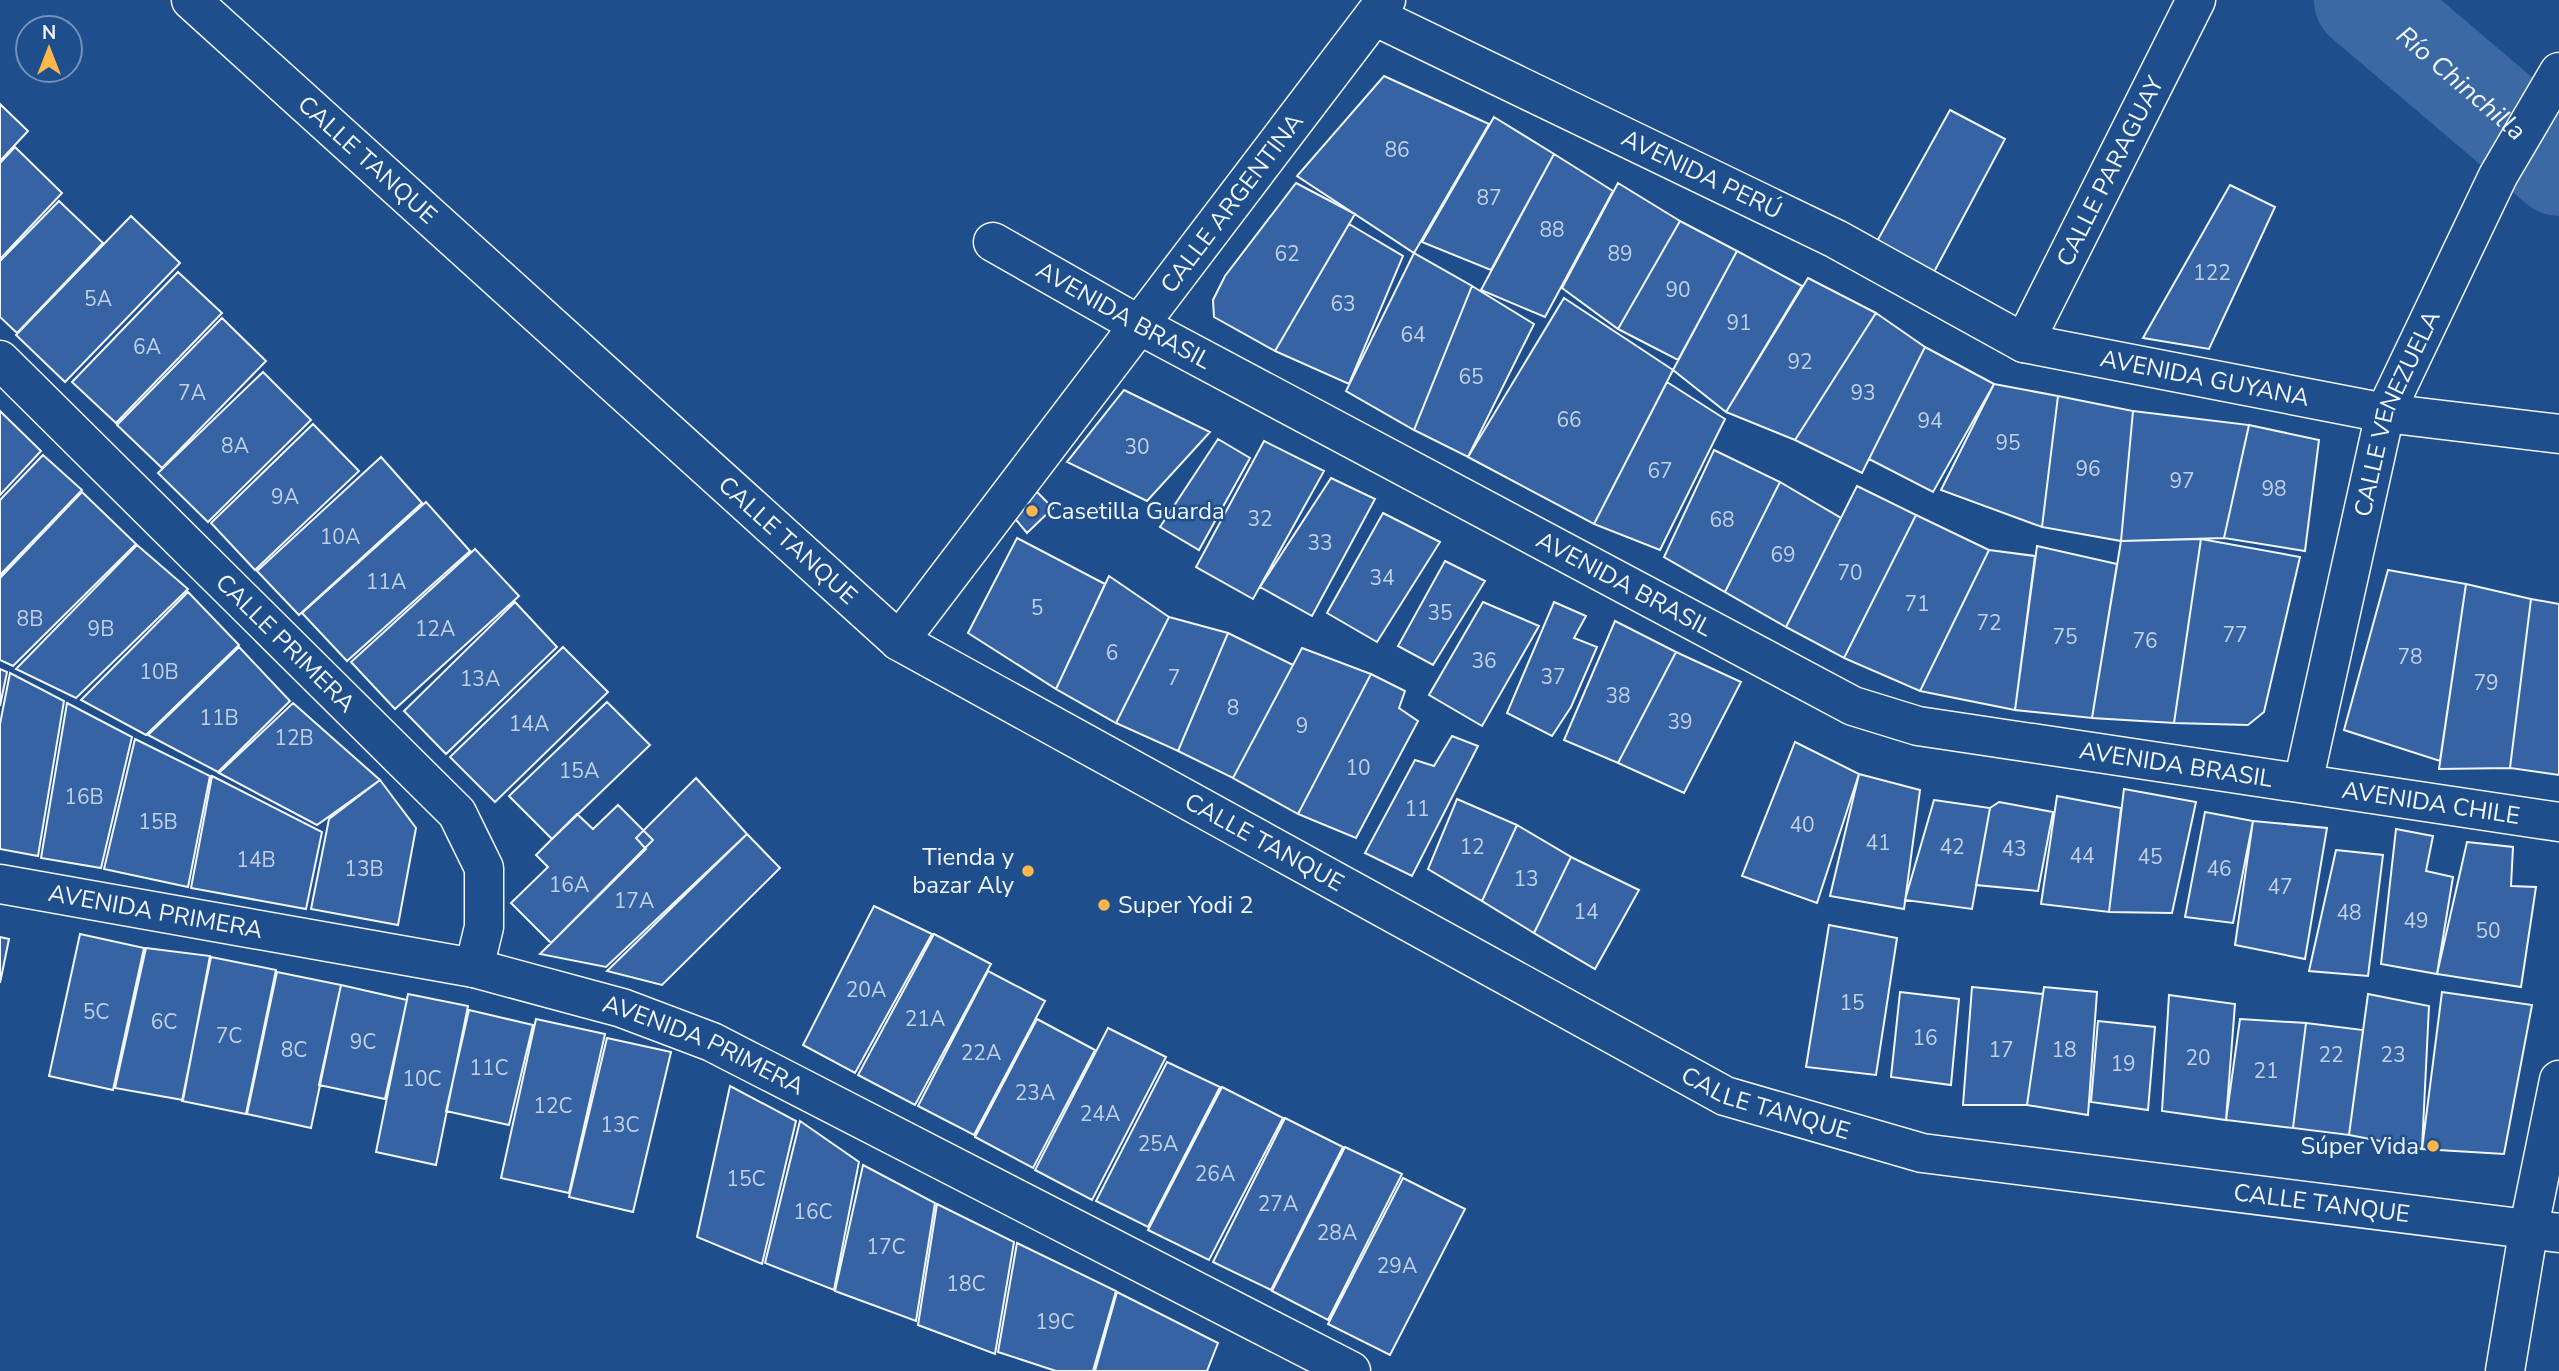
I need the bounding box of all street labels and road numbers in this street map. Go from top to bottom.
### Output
street label: CALLE PARAGUAY [2049,70,2171,272]
street label: CALLE TANQUE [291,88,444,231]
street label: CALLE ARGENTINA [1153,106,1311,300]
street label: AVENIDA PERÚ [1616,122,1787,227]
street label: AVENIDA BRASIL [1031,254,1217,377]
street label: CALLE VENEZUELA [2347,305,2448,520]
street label: AVENIDA GUYANA [2098,342,2313,414]
street label: CALLE TANQUE [711,469,864,612]
street label: AVENIDA BRASIL [1531,524,1718,644]
street label: CALLE PRIMERA [209,567,363,720]
street label: AVENIDA BRASIL [2077,734,2275,795]
street label: AVENIDA CHILE [2340,774,2522,832]
street label: CALLE TANQUE [1179,785,1350,899]
street label: AVENIDA PRIMERA [46,877,266,946]
street label: AVENIDA PRIMERA [599,988,810,1103]
street label: CALLE TANQUE [1675,1059,1854,1147]
street label: CALLE TANQUE [2232,1176,2412,1230]

